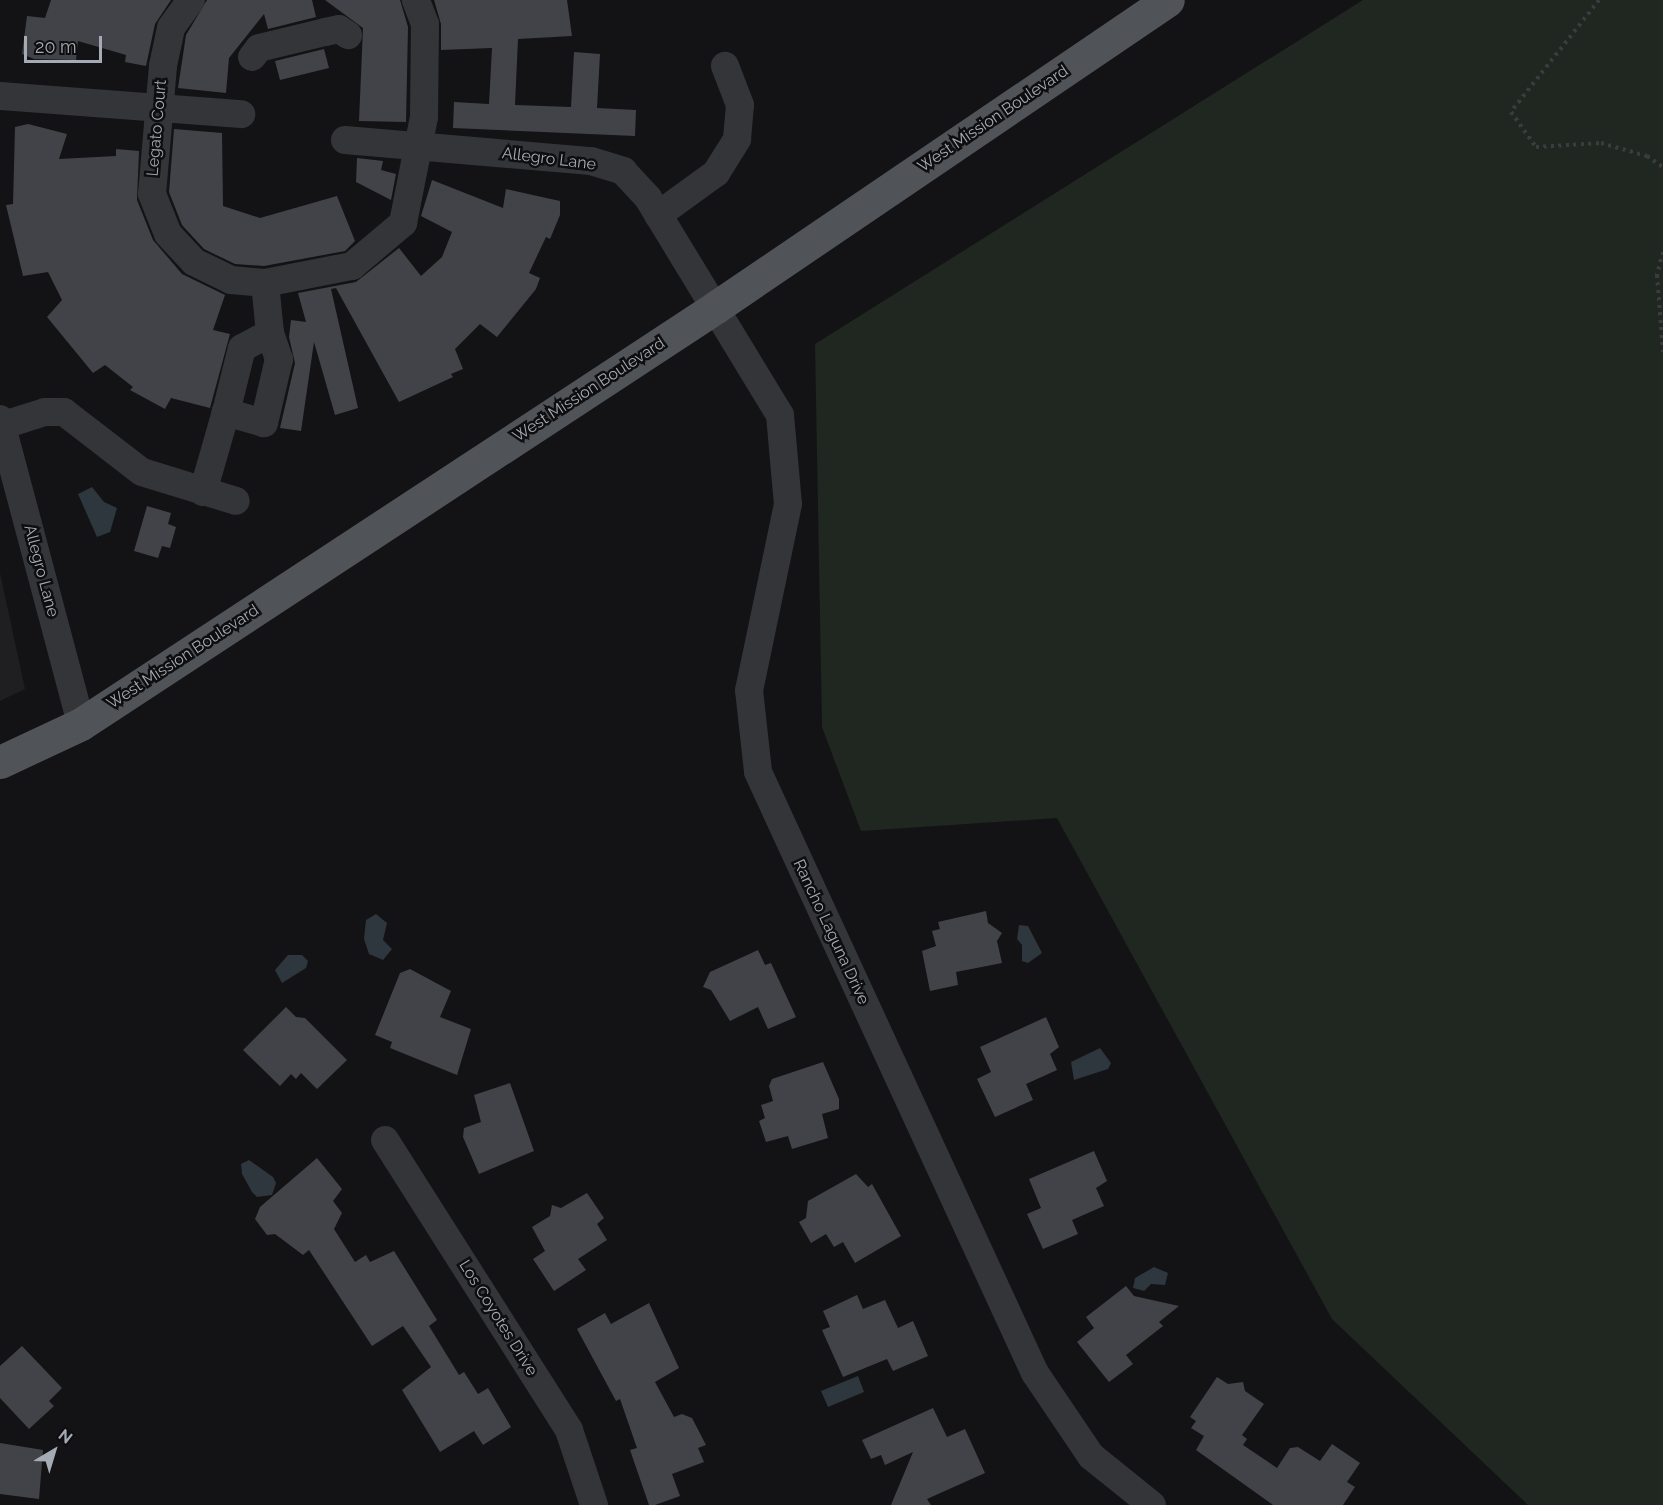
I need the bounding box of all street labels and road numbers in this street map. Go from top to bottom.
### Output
street label: West Mission Boulevard [914,61,1072,177]
street label: Legato Court [143,79,171,177]
street label: Allegro Lane [501,144,597,174]
street label: West Mission Boulevard [509,334,669,446]
street label: Allegro Lane [19,523,63,619]
street label: West Mission Boulevard [103,601,263,713]
street label: Rancho Laguna Drive [789,856,873,1008]
street label: Los Coyotes Drive [455,1257,541,1379]

